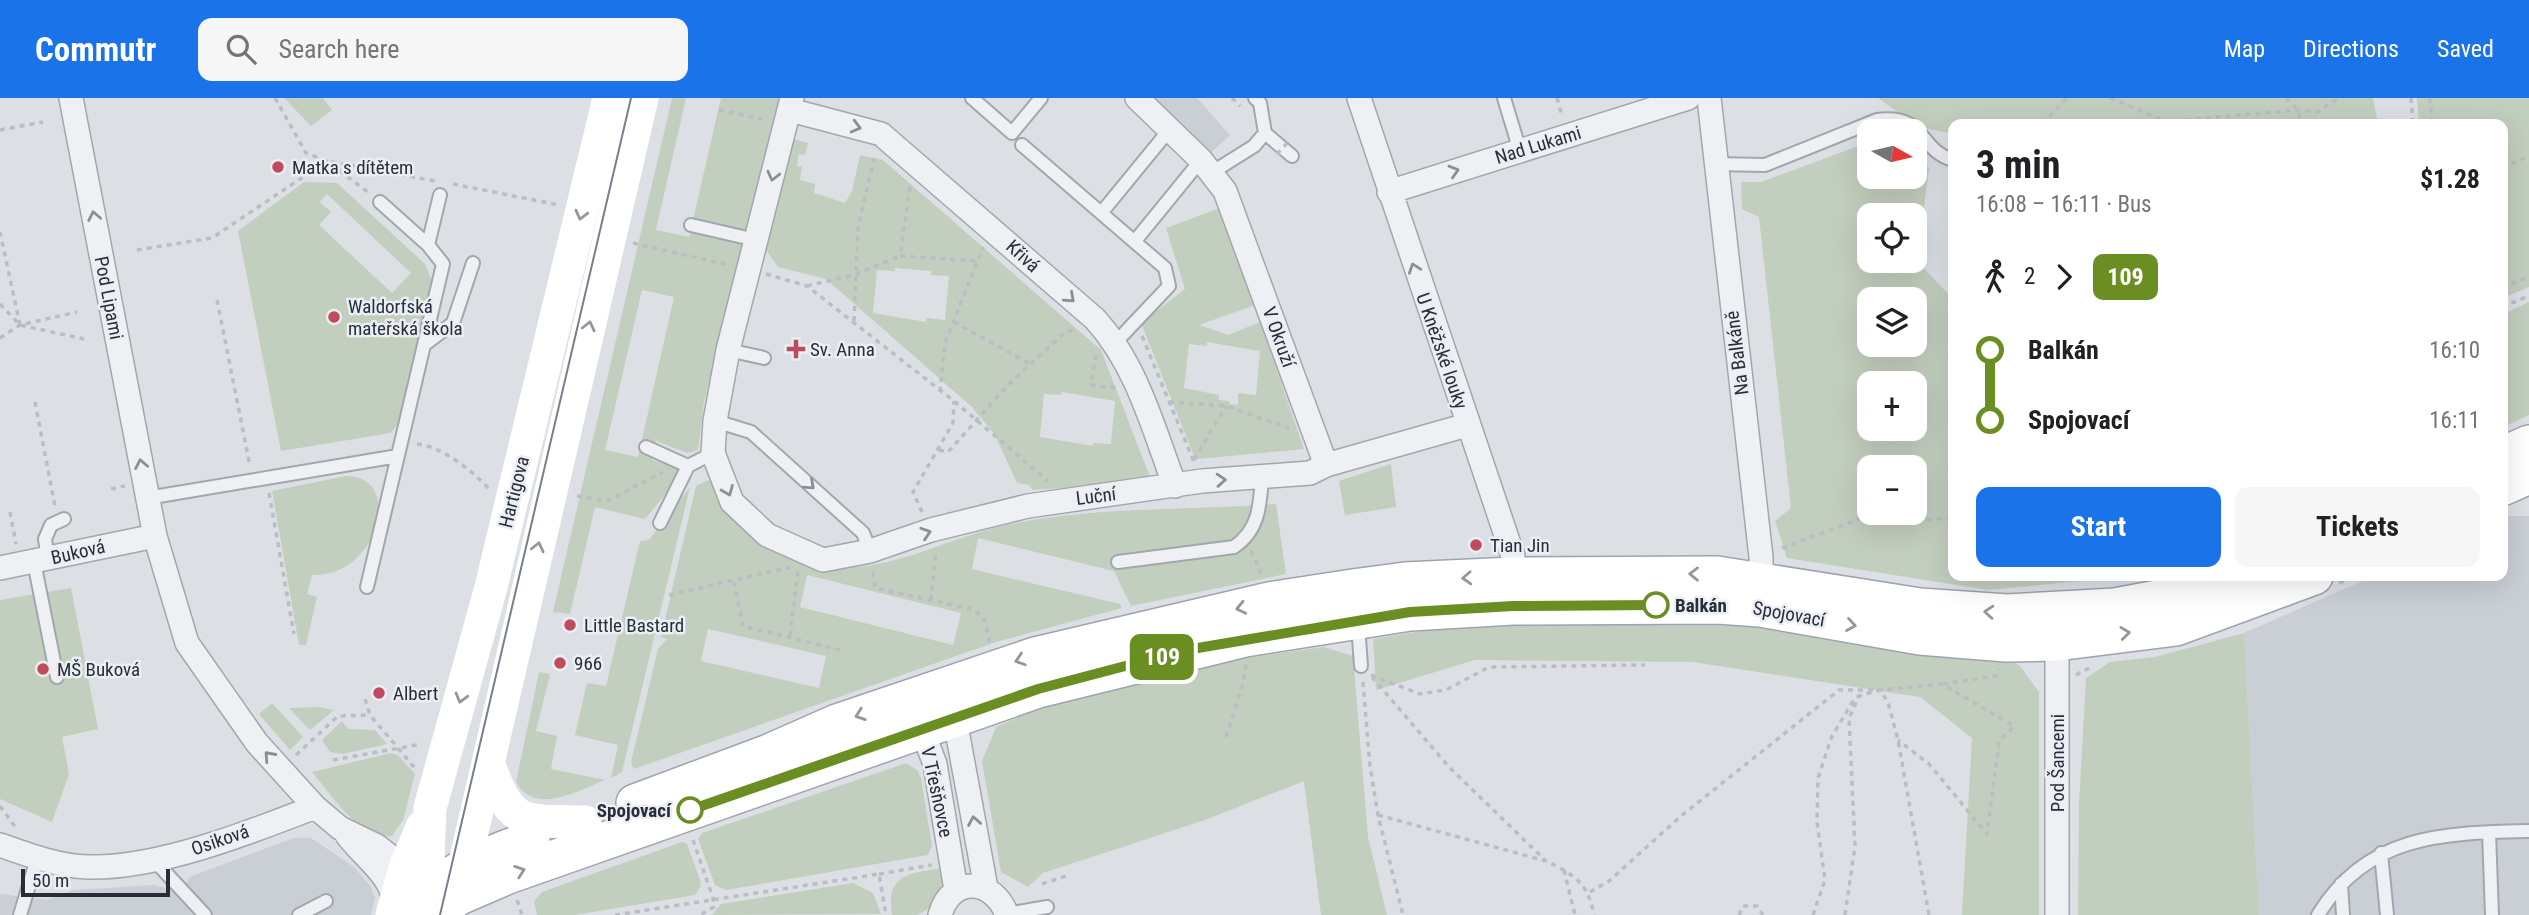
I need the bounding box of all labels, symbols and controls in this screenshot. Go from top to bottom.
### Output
search box [198,18,688,81]
text: Commutr [35,30,156,69]
icon: search [222,30,260,68]
text: Search here [278,34,399,64]
text: Map [2224,35,2265,63]
text: Directions [2303,35,2399,63]
text: Saved [2437,35,2494,63]
one-way arrow [850,119,862,133]
north arrow [1857,119,1927,189]
map controls [1857,119,1927,525]
street label: Nad Lukami [1492,121,1584,169]
text: 3 min [1976,143,2060,187]
place label: Matka s dítětem [292,156,413,179]
marker: Matka s dítětem [270,159,286,175]
text: $1.28 [2420,164,2480,194]
one-way arrow [1448,165,1460,180]
one-way arrow [767,170,781,182]
text: 16:08 – 16:11 · Bus [1976,191,2152,218]
button: locate [1857,203,1927,273]
one-way arrow [575,209,589,221]
one-way arrow [87,210,102,222]
street label: Křivá [1001,235,1045,277]
street label: Pod Lipami [90,254,128,342]
icon: walk [1976,258,2014,296]
icon: forward [2045,258,2083,296]
one-way arrow [1408,262,1422,274]
text: 2 [2024,263,2035,290]
text: 109 [2107,263,2144,291]
button: layers [1857,287,1927,357]
one-way arrow [1062,289,1075,302]
street label: U Kněžské louky [1411,290,1473,412]
place label: Waldorfská mateřská škola [348,295,463,340]
street label: V Okruží [1257,304,1301,372]
marker: Waldorfská mateřská škola [326,309,342,325]
street label: Na Balkáně [1720,309,1754,397]
one-way arrow [581,320,595,332]
text: Balkán [2028,335,2099,365]
text: 16:10 [2429,337,2480,364]
place label: Sv. Anna [810,338,875,361]
marker: Sv. Anna [788,341,804,357]
button: + [1857,371,1927,441]
text: Spojovací [2028,405,2129,435]
text: 16:11 [2429,407,2480,434]
street label: Hartigova [494,454,534,530]
button: − [1857,455,1927,525]
one-way arrow [134,458,149,470]
one-way arrow [1216,473,1227,488]
one-way arrow [802,477,815,489]
street label: Luční [1075,482,1119,510]
one-way arrow [719,485,733,497]
button: Start [1976,487,2221,567]
button: Tickets [2235,487,2480,567]
one-way arrow [919,526,931,541]
place label: Tian Jin [1490,534,1550,557]
street label: Buková [49,535,107,569]
marker: Tian Jin [1468,537,1484,553]
one-way arrow [530,542,544,554]
one-way arrow [1688,567,1699,582]
one-way arrow [1461,571,1472,586]
marker: Balkán [1643,592,1669,618]
place label: Balkán [1675,594,1727,617]
street label: Spojovací [1751,596,1828,632]
one-way arrow [1235,599,1247,614]
one-way arrow [1983,604,1994,619]
place label: Little Bastard [584,614,684,637]
marker: Little Bastard [562,617,578,633]
one-way arrow [1846,617,1857,632]
one-way arrow [2119,626,2131,641]
line badge: 109 [1122,634,1202,680]
text: 109 [1144,643,1180,671]
place label: 966 [574,652,602,675]
one-way arrow [1014,652,1026,667]
marker: 966 [552,655,568,671]
place label: MŠ Buková [57,658,140,681]
marker: MŠ Buková [35,661,51,677]
place label: Albert [393,682,438,705]
marker: Albert [371,685,387,701]
one-way arrow [455,692,469,704]
one-way arrow [854,707,866,721]
street label: Pod Šancemi [2046,714,2069,812]
street label: V Třešňovce [916,745,958,839]
one-way arrow [265,752,277,765]
marker: Spojovací [677,797,703,823]
place label: Spojovací [597,799,672,822]
one-way arrow [967,815,982,827]
street label: Osiková [188,819,252,861]
one-way arrow [514,864,526,879]
scale bar [21,866,170,898]
text: 50 m [32,869,69,892]

